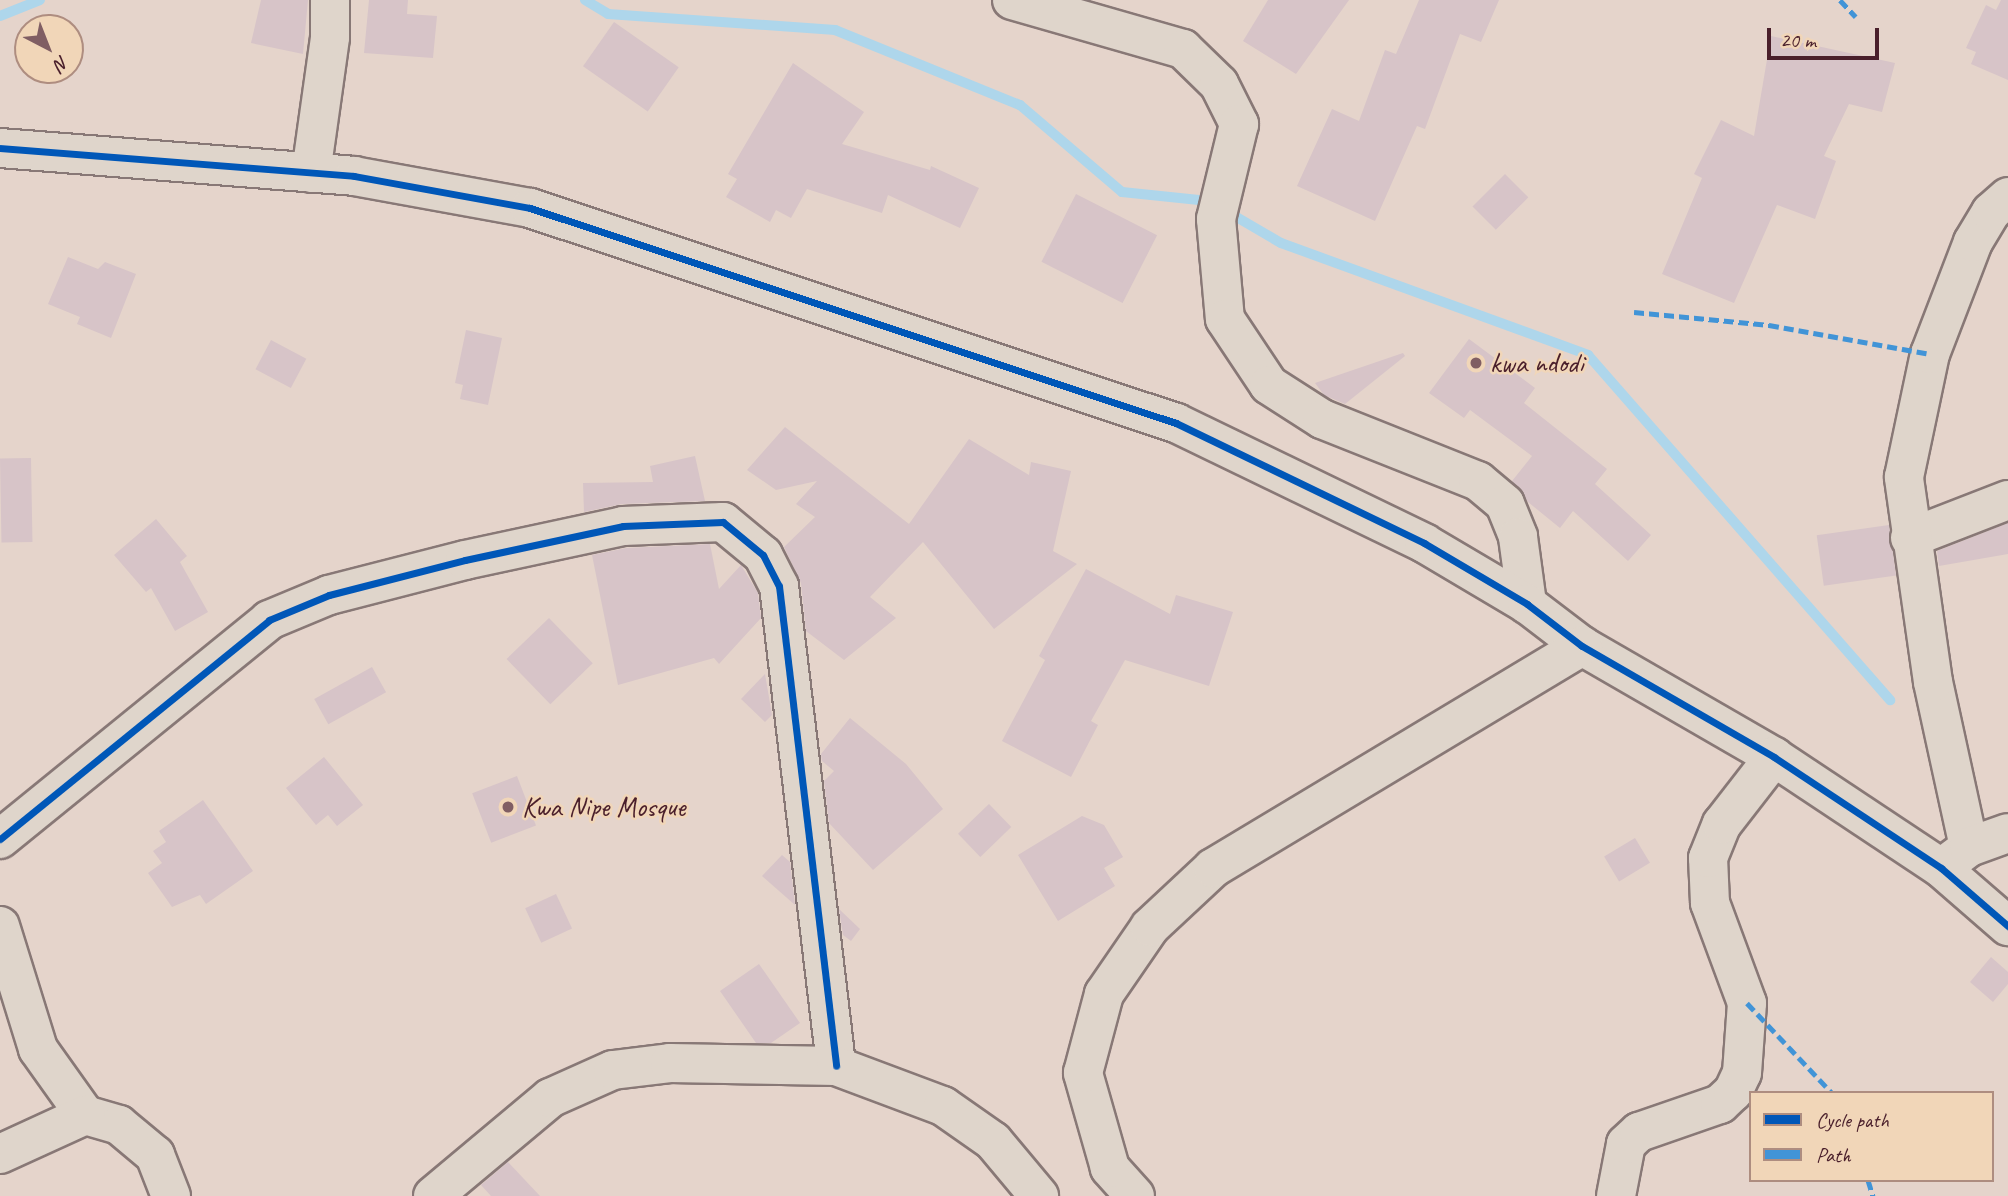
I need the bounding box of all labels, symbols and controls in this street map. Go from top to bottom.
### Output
north arrow [14,14,84,84]
scale bar [1770,14,1882,58]
text: 20 m [1780,27,1816,53]
text: N [49,50,74,76]
place label: kwa ndodi [1490,346,1583,380]
marker: kwa ndodi [1468,355,1484,371]
place label: Kwa Nipe Mosque [522,790,687,824]
marker: Kwa Nipe Mosque [500,799,516,815]
legend [1749,1091,1994,1182]
text: Cycle path [1816,1107,1889,1133]
text: Path [1816,1142,1851,1168]

